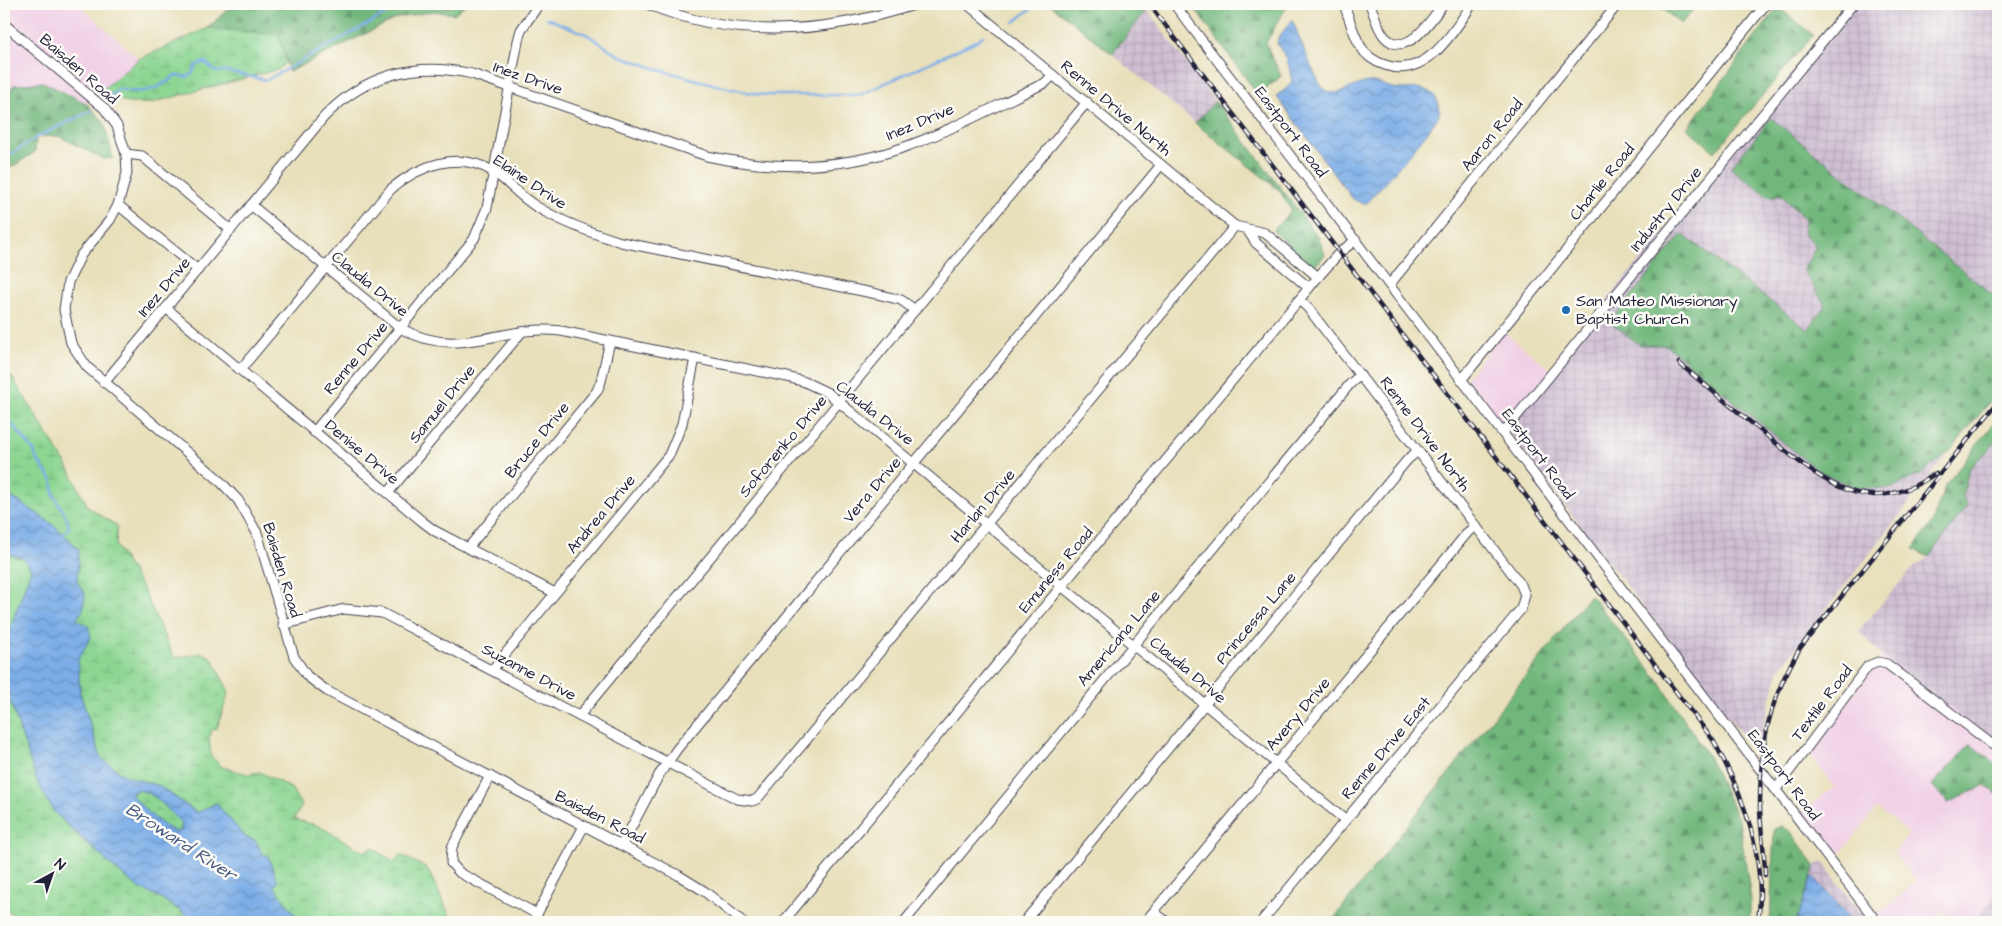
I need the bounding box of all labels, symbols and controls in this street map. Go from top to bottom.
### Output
street label: Baisden Road [35,29,123,109]
street label: Renne Drive North [1056,55,1176,161]
street label: Inez Drive [490,56,566,100]
street label: Eastport Road [1250,82,1332,182]
street label: Aaron Road [1456,94,1528,176]
street label: Inez Drive [883,98,958,146]
street label: Charlie Road [1564,139,1640,225]
street label: Elaine Drive [489,149,571,215]
street label: Industry Drive [1625,161,1708,257]
street label: Claudia Drive [327,246,414,322]
street label: Inez Drive [132,252,196,322]
place label: San Mateo Missionary Baptist Church [1576,290,1738,330]
marker: San Mateo Missionary Baptist Church [1560,304,1572,316]
street label: Renne Drive [319,316,393,399]
street label: Samuel Drive [404,360,481,448]
street label: Renne Drive North [1375,372,1475,496]
street label: Claudia Drive [831,375,919,451]
street label: Soforenko Drive [734,390,832,502]
street label: Bruce Drive [499,397,575,483]
street label: Eastport Road [1497,404,1579,504]
street label: Denise Drive [320,414,404,490]
street label: Vera Drive [838,452,907,528]
street label: Harlan Drive [946,464,1021,548]
street label: Andrea Drive [561,469,641,558]
street label: Baisden Road [257,520,307,620]
street label: Emuness Road [1014,522,1098,618]
street label: Princessa Lane [1211,567,1302,669]
street label: Americana Lane [1072,585,1166,691]
street label: Claudia Drive [1145,631,1231,709]
street label: Suzanne Drive [478,638,580,706]
street label: Textile Road [1786,661,1858,745]
street label: Avery Drive [1261,672,1336,756]
street label: Renne Drive East [1336,691,1436,804]
street label: Eastport Road [1743,725,1825,825]
street label: Baisden Road [551,785,649,849]
water label: Broward River [121,797,243,888]
north arrow [28,848,78,898]
text: N [50,854,70,875]

